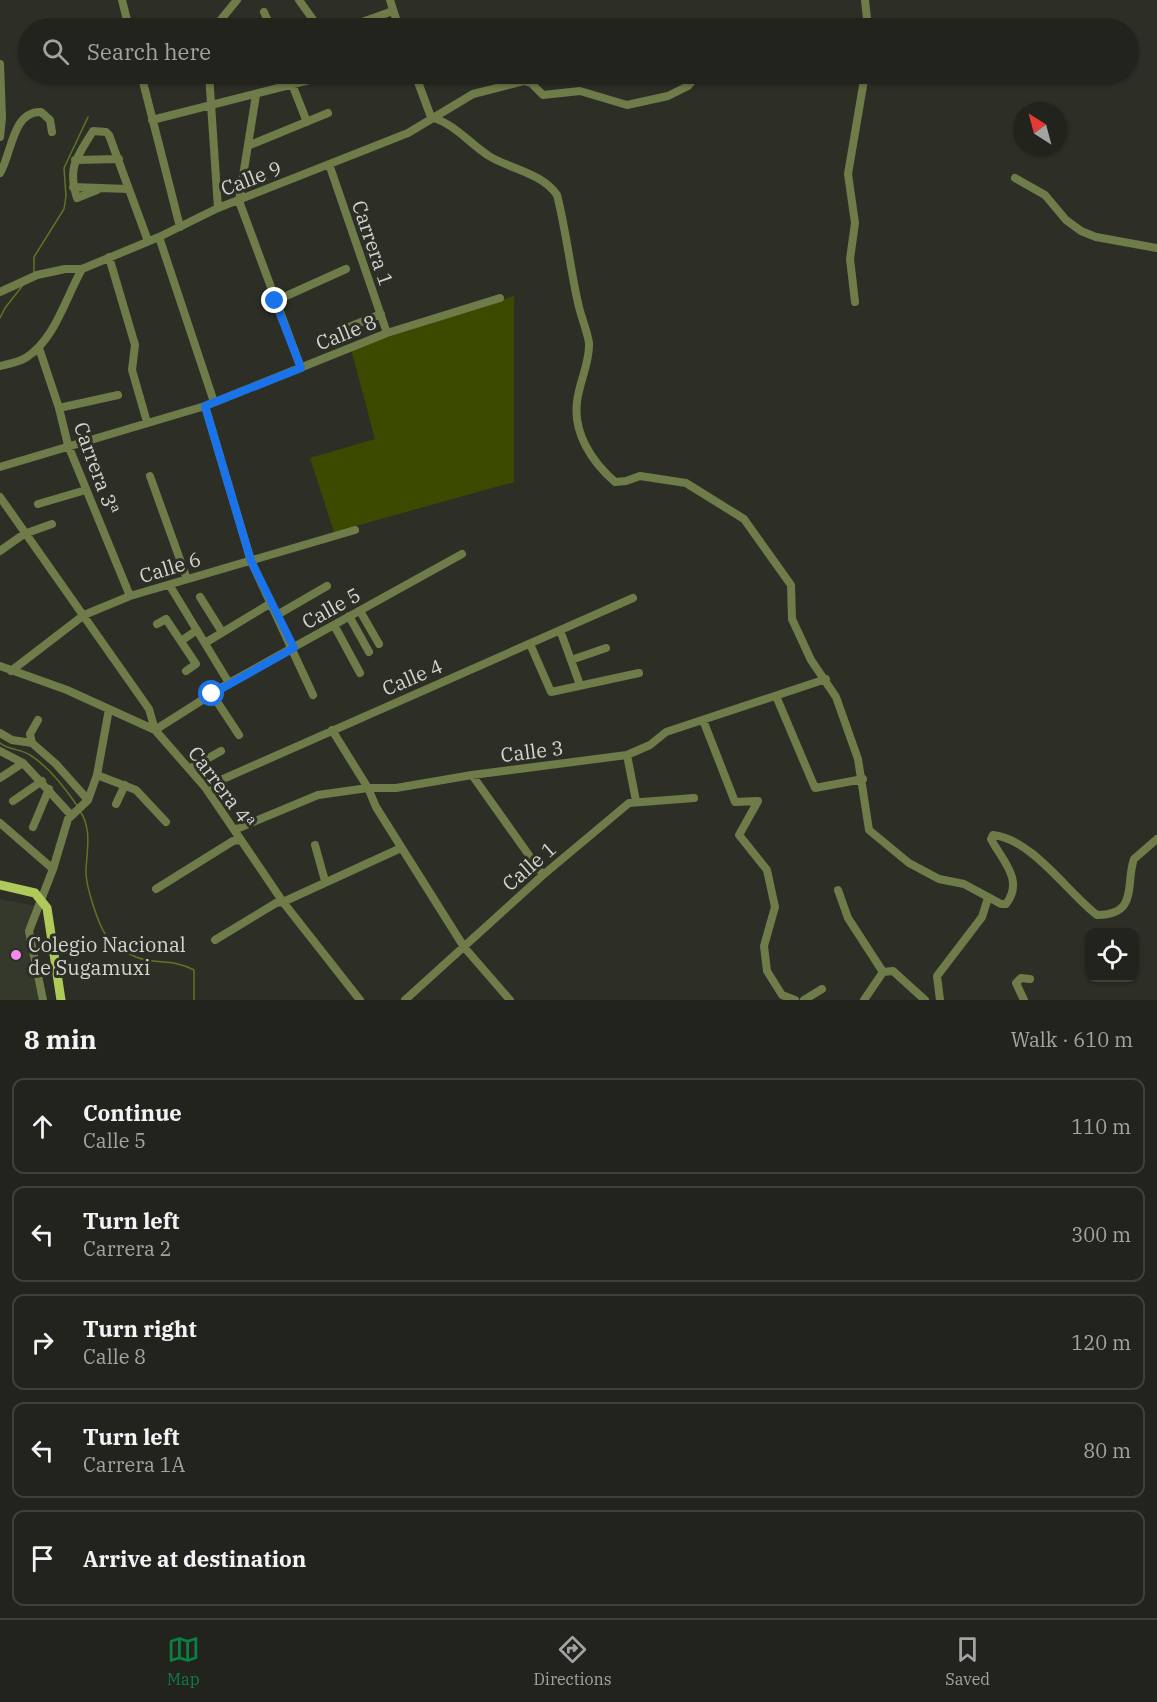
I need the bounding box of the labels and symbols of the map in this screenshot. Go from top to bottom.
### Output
north arrow [1013,102,1067,156]
street label: Calle 9 [217,154,285,202]
street label: Carrera 1 [346,197,400,289]
route end [261,287,287,313]
street label: Calle 8 [312,308,380,356]
street label: Carrera 3ª [68,418,126,518]
street label: Calle 6 [136,545,204,589]
street label: Calle 5 [297,581,365,635]
street label: Calle 4 [378,652,446,702]
route start [198,680,224,706]
street label: Calle 3 [499,734,565,768]
street label: Carrera 4ª [182,740,262,834]
street label: Calle 1 [496,835,562,897]
place label: Colegio Nacional de Sugamuxi [28,931,186,981]
marker: Colegio Nacional de Sugamuxi [9,948,23,962]

